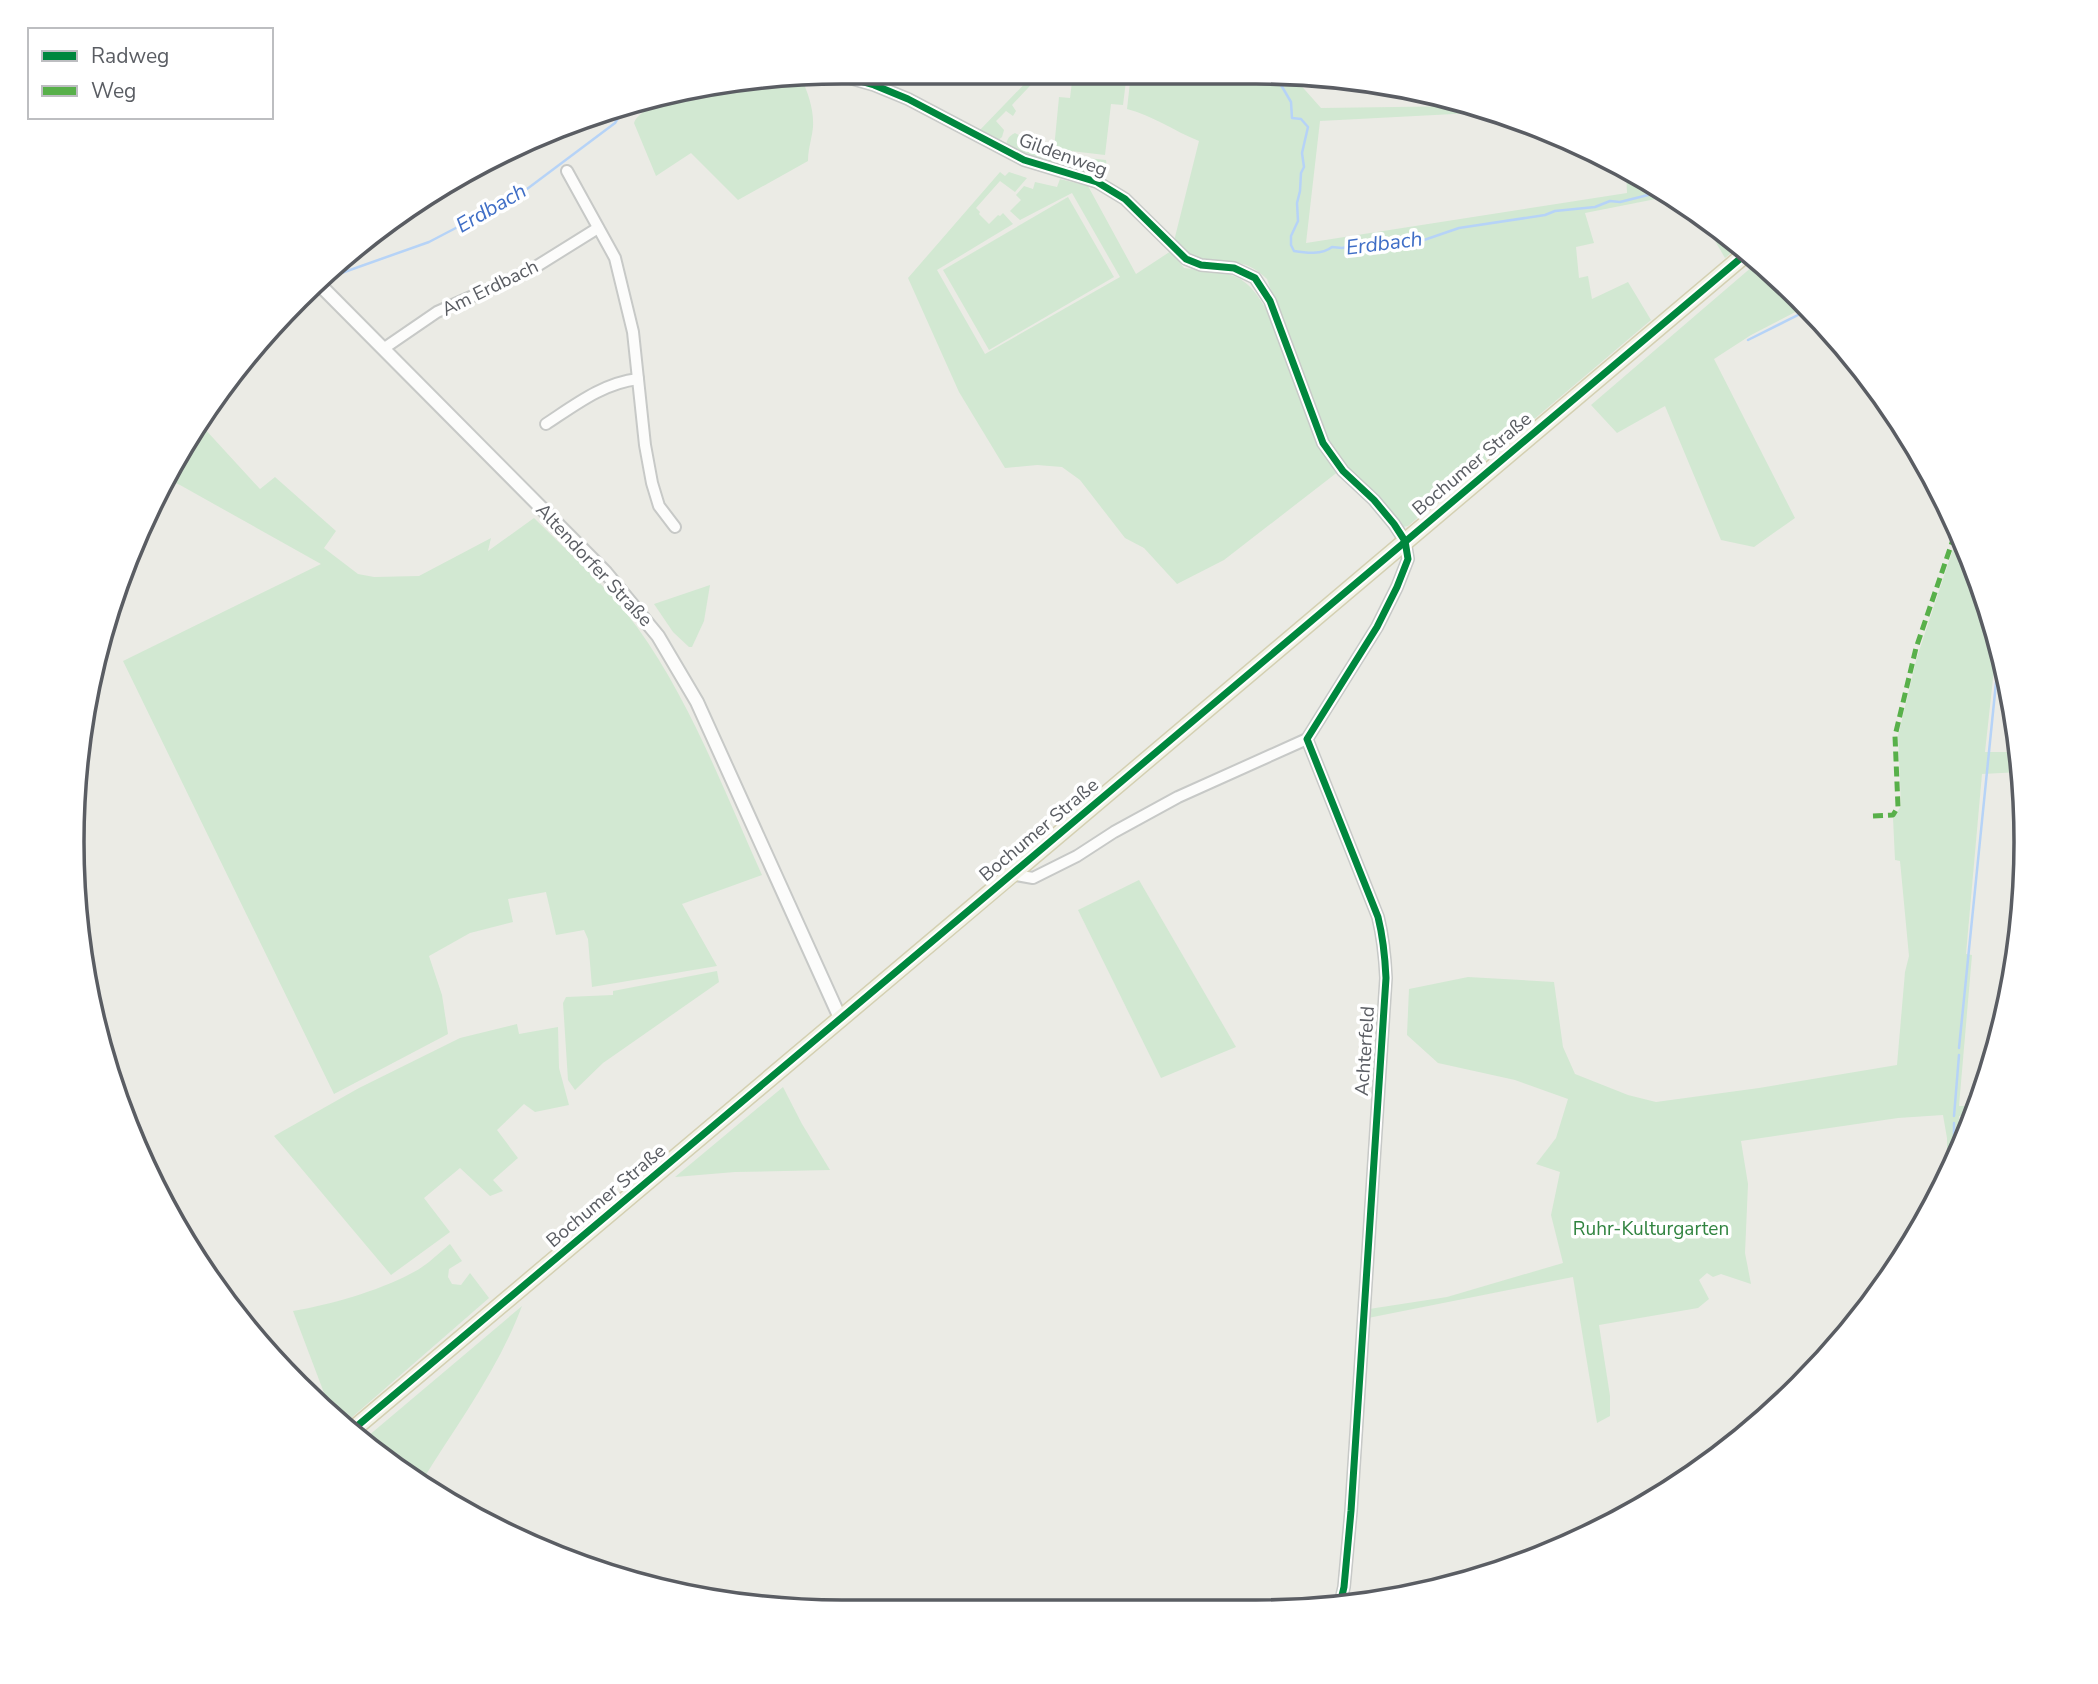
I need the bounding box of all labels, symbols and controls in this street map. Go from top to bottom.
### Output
legend [28,28,273,119]
text: Radweg [91,42,169,70]
text: Weg [91,77,136,105]
street label: Gildenweg [1015,127,1111,183]
water label: Erdbach [451,177,531,239]
water label: Erdbach [1344,224,1424,262]
street label: Am Erdbach [437,253,543,323]
street label: Bochumer Straße [1407,406,1537,522]
street label: Altendorfer Straße [530,497,658,633]
street label: Bochumer Straße [974,772,1104,888]
street label: Achterfeld [1349,1005,1381,1097]
street label: Bochumer Straße [541,1138,671,1254]
park label: Ruhr-Kulturgarten [1573,1216,1729,1242]

